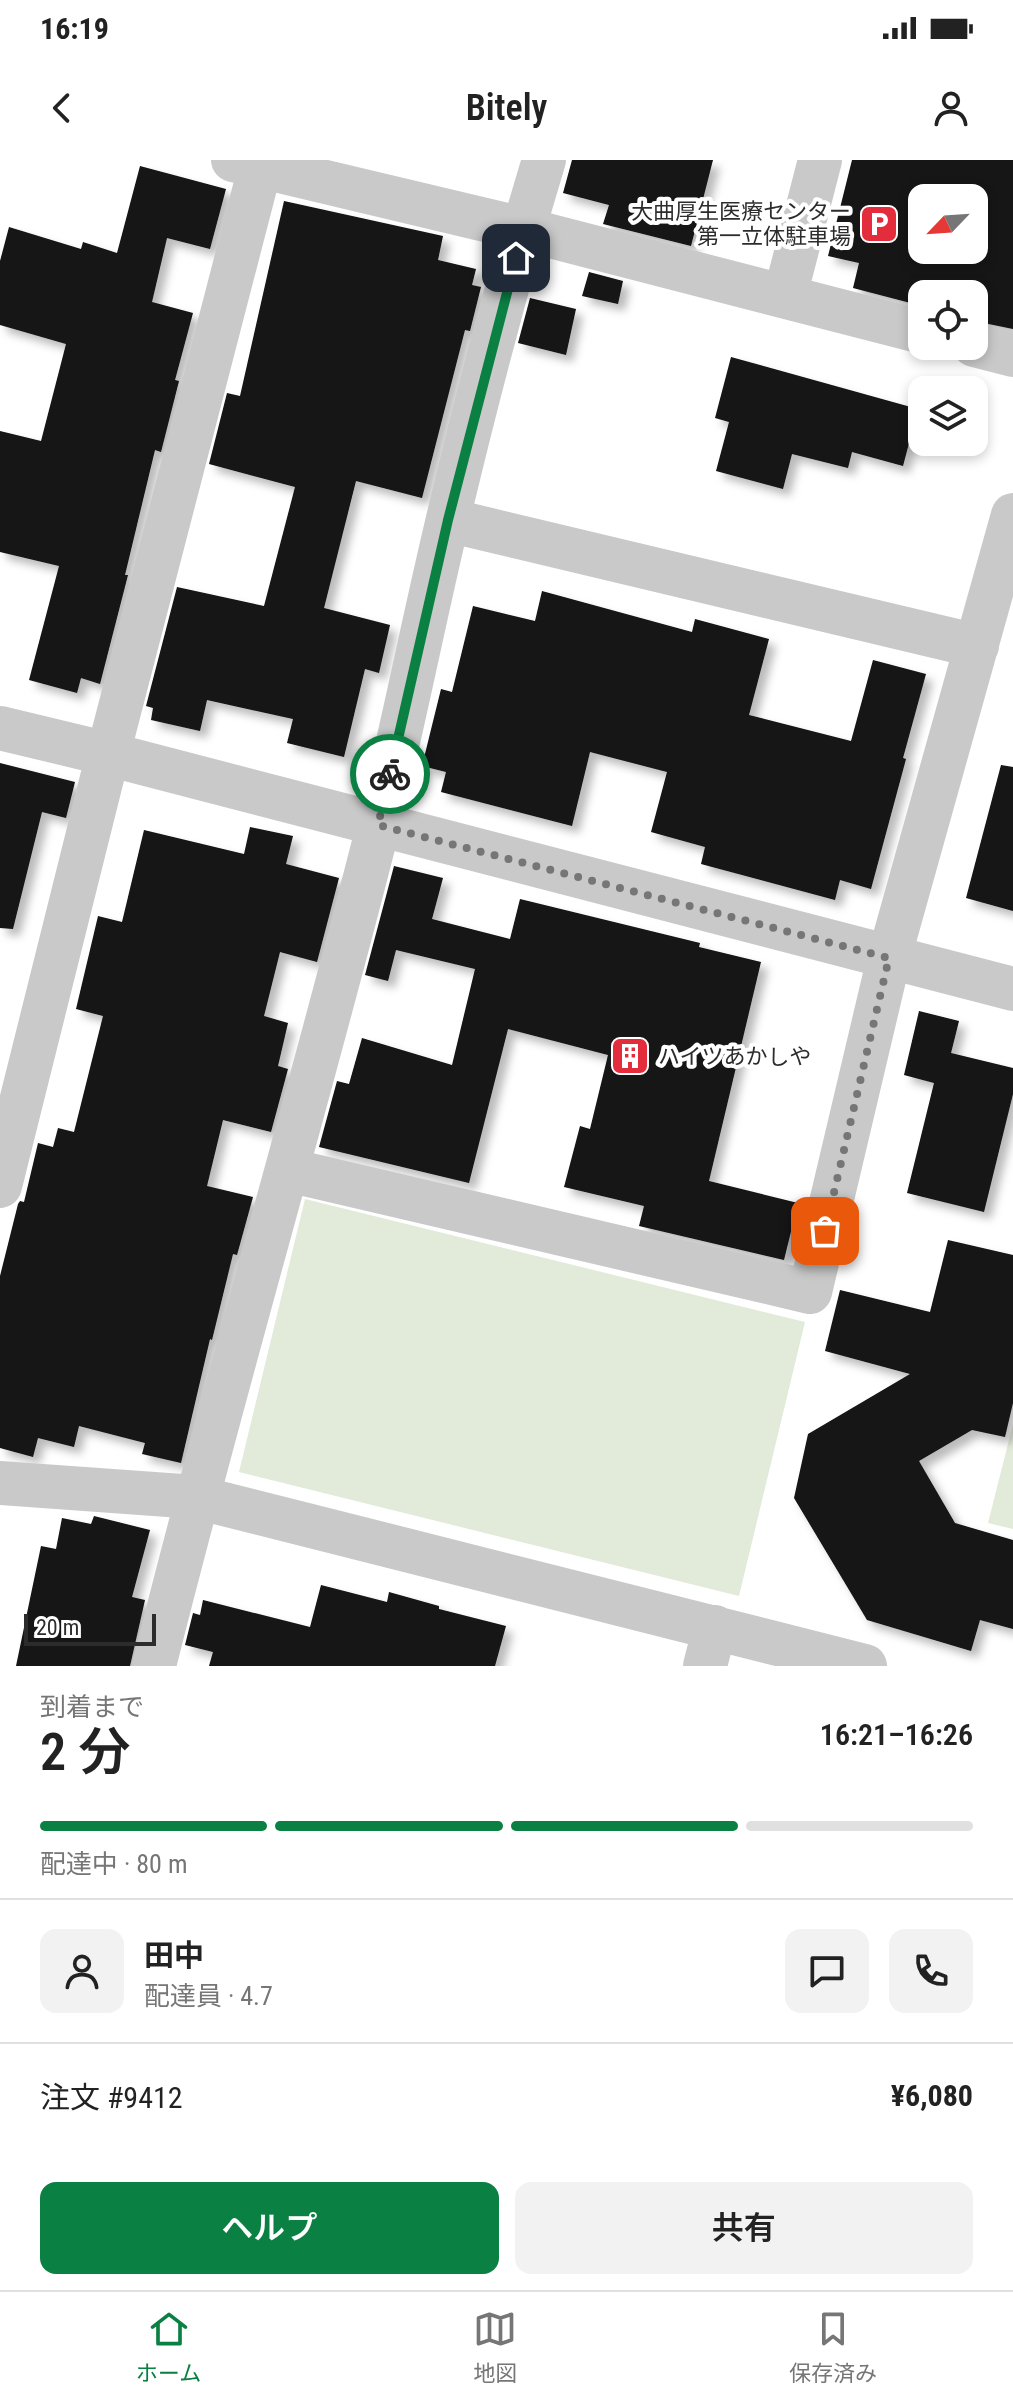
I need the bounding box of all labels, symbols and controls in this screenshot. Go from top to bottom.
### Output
text: 16:19 [40,11,109,46]
icon: back [40,86,84,130]
icon: person [929,86,973,130]
text: Bitely [466,87,547,129]
north arrow [908,184,988,264]
map controls [908,184,988,456]
place label: 大曲厚生医療センター 第一立体駐車場 [631,199,851,249]
parking icon: 大曲厚生医療センター 第一立体駐車場 [858,203,900,245]
pin [482,224,550,292]
icon: home [494,236,538,280]
button: locate [908,280,988,360]
button: layers [908,376,988,456]
courier [350,734,430,814]
icon: bike [368,752,412,796]
building icon: ハイツあかしや [609,1035,651,1077]
place label: ハイツあかしや [658,1044,811,1069]
pin [791,1197,859,1265]
icon: bag [803,1209,847,1253]
scale bar [24,1610,156,1646]
text: 20 m [36,1615,79,1640]
text: 到着まで [40,1692,144,1722]
text: 16:21–16:26 [820,1717,973,1752]
text: 2 分 [40,1722,130,1783]
text: 配達中 · 80 m [40,1849,187,1879]
button: person [40,1929,124,2013]
button: chat [785,1929,869,2013]
button: phone [889,1929,973,2013]
text: 田中 [144,1938,204,1973]
text: 配達員 · 4.7 [144,1981,273,2011]
text: ¥6,080 [891,2078,973,2113]
text: 注文 #9412 [40,2080,183,2115]
button: ヘルプ [40,2182,499,2274]
button: 共有 [515,2182,973,2274]
tab: ホーム [136,2307,201,2387]
tab: 地図 [473,2307,517,2387]
tab: 保存済み [789,2307,877,2387]

